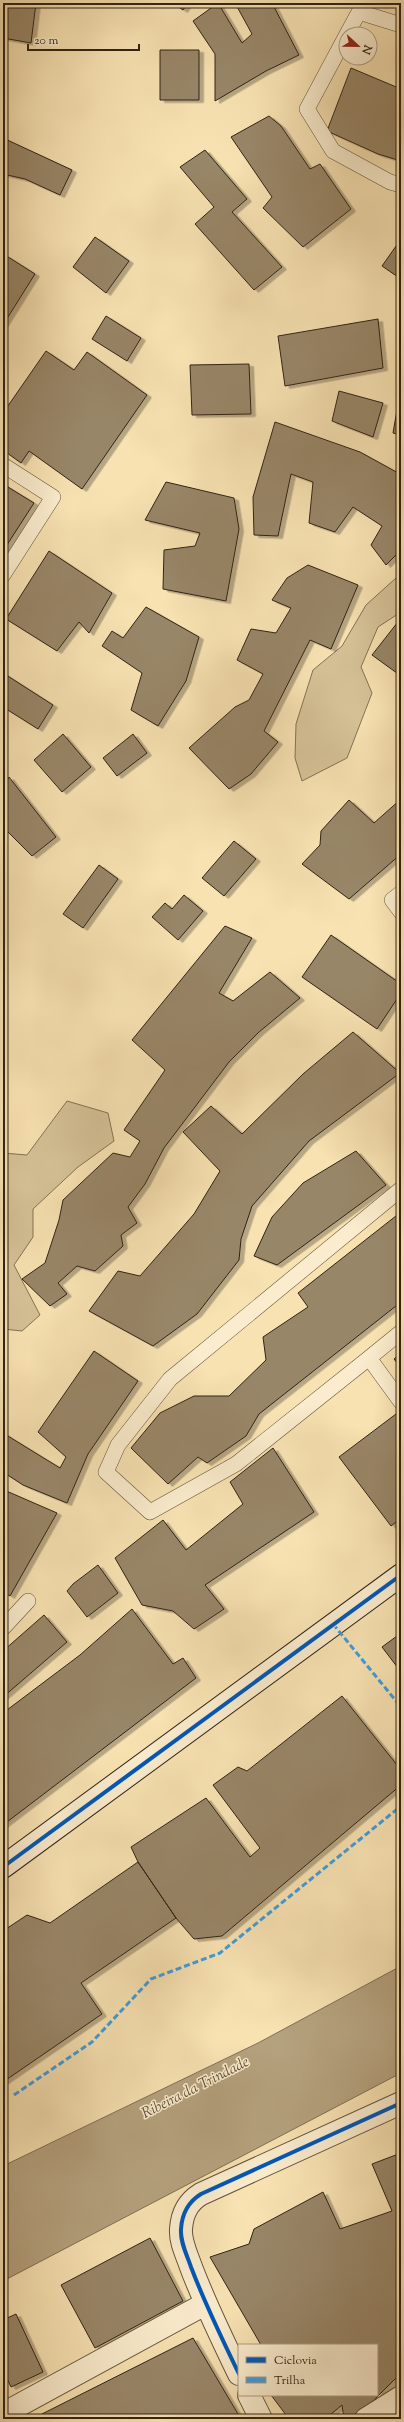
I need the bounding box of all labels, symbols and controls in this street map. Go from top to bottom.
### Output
scale bar [28,26,139,52]
north arrow [338,26,378,66]
text: 20 m [34,32,59,50]
text: N [357,41,376,57]
water label: Ribeira da Trindade [138,2052,253,2125]
legend [238,2344,378,2396]
text: Ciclovia [274,2352,317,2370]
text: Trilha [274,2372,306,2390]

